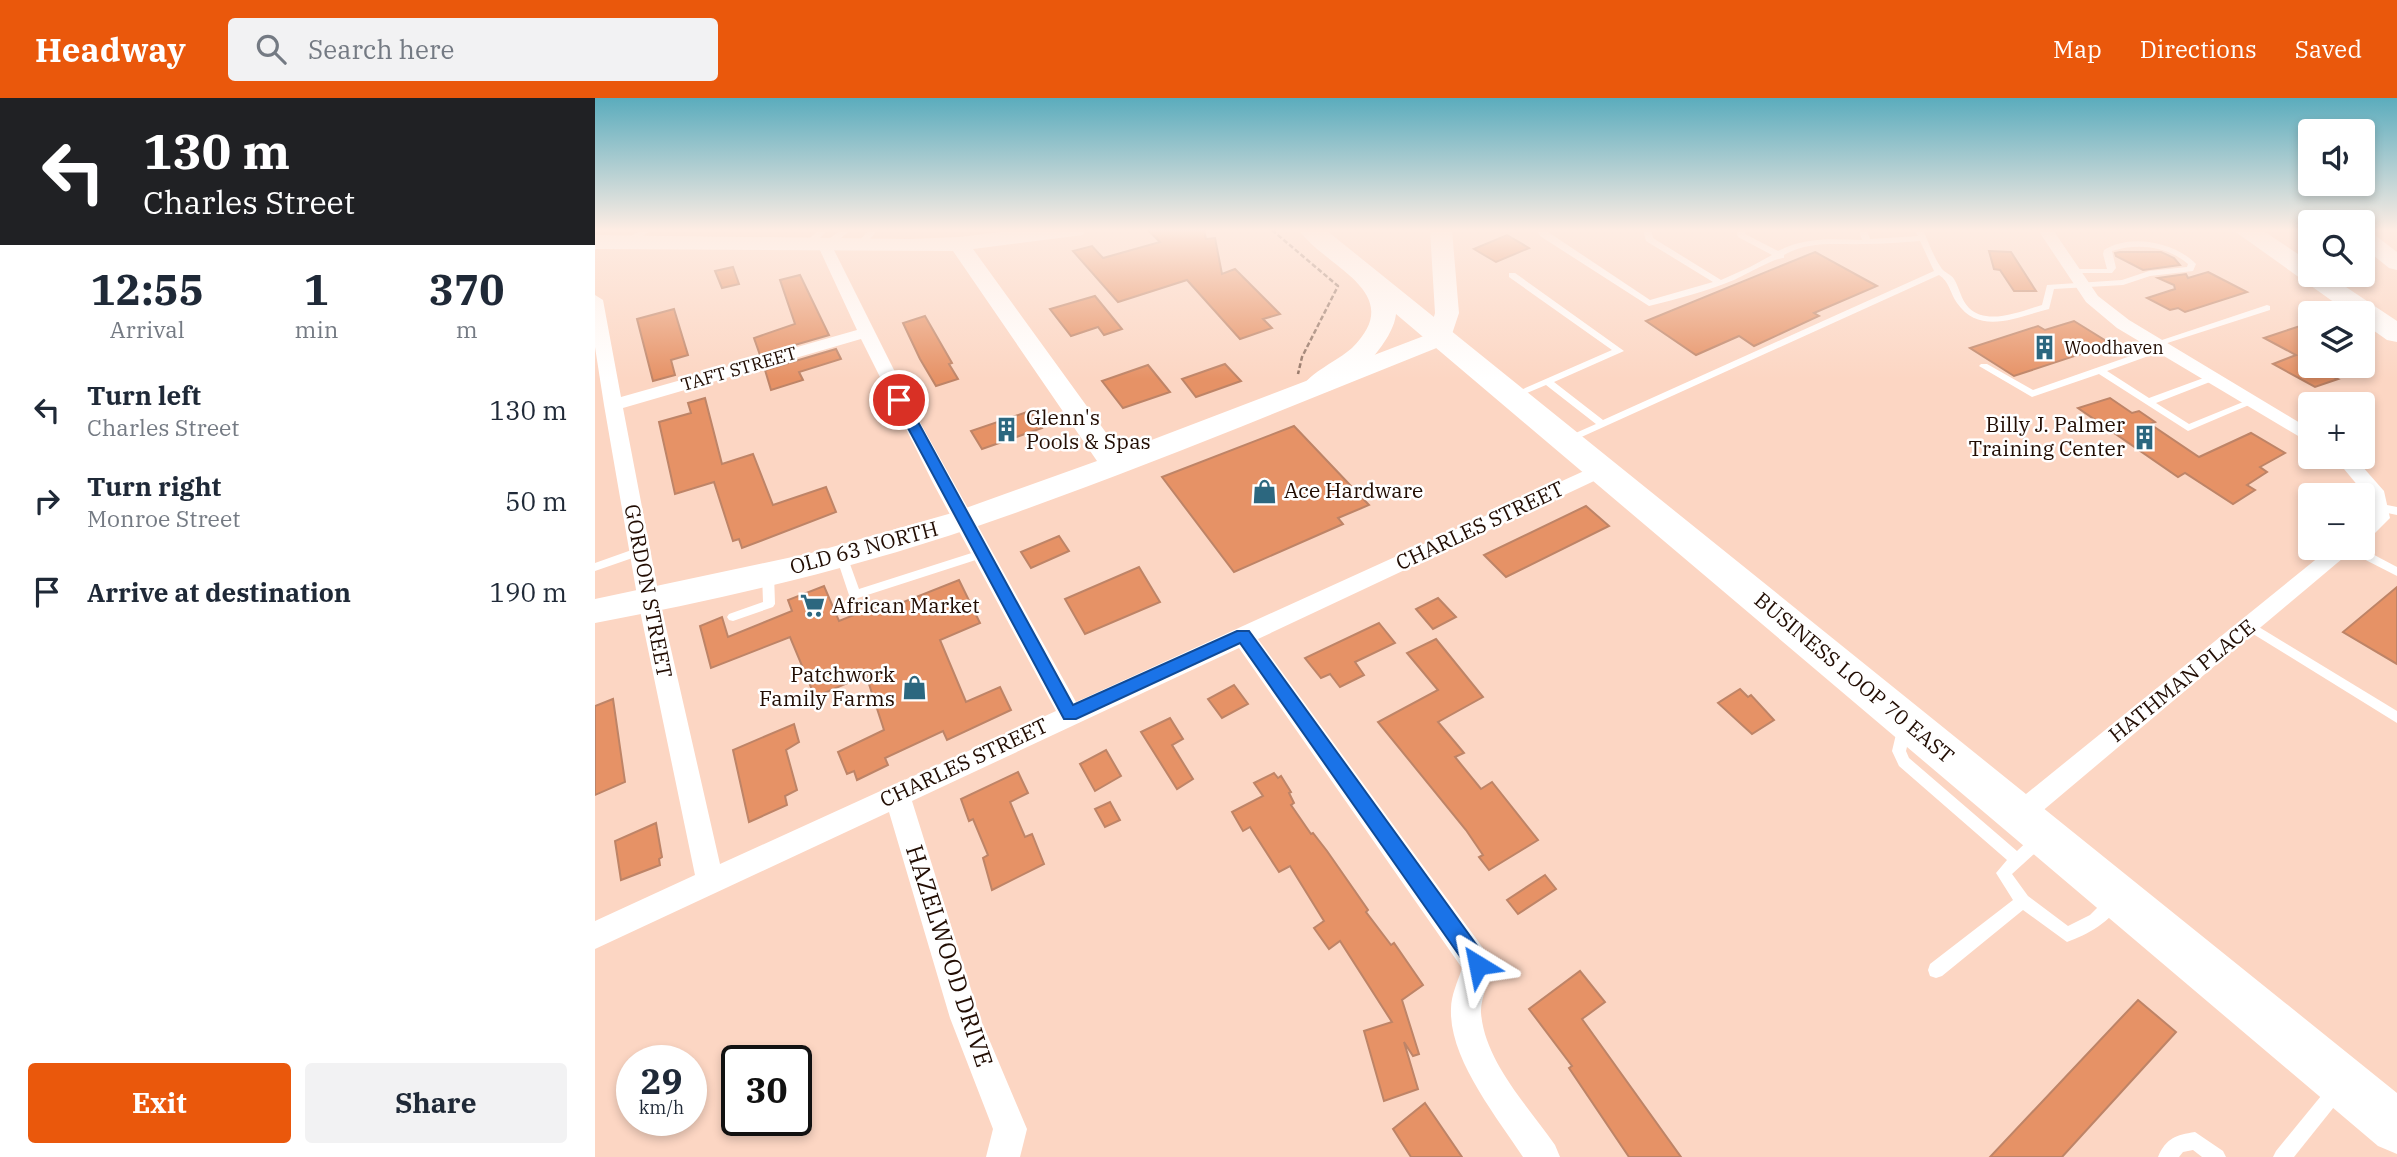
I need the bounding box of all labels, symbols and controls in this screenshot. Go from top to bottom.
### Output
search box [228,18,718,81]
text: Headway [35,28,186,71]
icon: search [252,30,290,68]
text: Search here [308,32,454,66]
text: Map [2053,33,2102,65]
text: Directions [2140,33,2257,65]
text: Saved [2295,33,2362,65]
text: 130 m [143,119,290,182]
map controls [2298,119,2375,560]
button: sound [2298,119,2375,196]
icon: left [28,126,119,217]
text: Charles Street [143,181,355,223]
button: search [2298,210,2375,287]
text: 12:55 [90,262,204,317]
text: 1 [304,262,329,317]
text: 370 [429,262,504,317]
button: layers [2298,301,2375,378]
text: Arrival [110,314,185,344]
text: min [295,314,338,344]
text: m [456,314,478,344]
building icon: Woodhaven [2030,334,2058,362]
place label: Woodhaven [2064,336,2164,359]
street label: TAFT STREET [678,341,800,396]
pin [869,370,929,430]
text: Turn left [87,378,201,412]
icon: arrive [880,381,918,419]
icon: left [28,391,66,429]
button: + [2298,392,2375,469]
text: 130 m [489,393,567,427]
place label: Glenn's Pools & Spas [1026,403,1151,455]
place label: Billy J. Palmer Training Center [1968,410,2126,462]
text: Charles Street [87,412,239,442]
building icon: Glenn's Pools & Spas [992,416,1020,444]
building icon: Billy J. Palmer Training Center [2131,423,2159,451]
text: Turn right [87,469,221,503]
street label: CHARLES STREET [1391,474,1568,576]
place label: Ace Hardware [1284,476,1423,504]
shop icon: Ace Hardware [1250,477,1278,505]
icon: right [28,482,66,520]
button: − [2298,483,2375,560]
text: 50 m [505,484,567,518]
street label: GORDON STREET [618,502,680,680]
text: Monroe Street [87,503,240,533]
street label: OLD 63 NORTH [786,514,941,580]
icon: arrive [28,573,66,611]
text: Arrive at destination [87,575,351,609]
text: 190 m [489,575,567,609]
street label: BUSINESS LOOP 70 EAST [1749,585,1960,769]
place label: African Market [832,591,980,619]
supermarket icon: African Market [798,592,826,620]
street label: HATHMAN PLACE [2102,612,2260,748]
place label: Patchwork Family Farms [759,660,896,712]
shop icon: Patchwork Family Farms [901,673,929,701]
street label: CHARLES STREET [875,711,1052,813]
street label: HAZELWOOD DRIVE [899,841,1001,1071]
position arrow [1441,928,1515,1002]
speed limit sign: 30 [721,1045,812,1136]
text: 29 [640,1058,683,1104]
button: Exit [28,1063,291,1143]
button: Share [305,1063,567,1143]
text: km/h [639,1096,684,1119]

